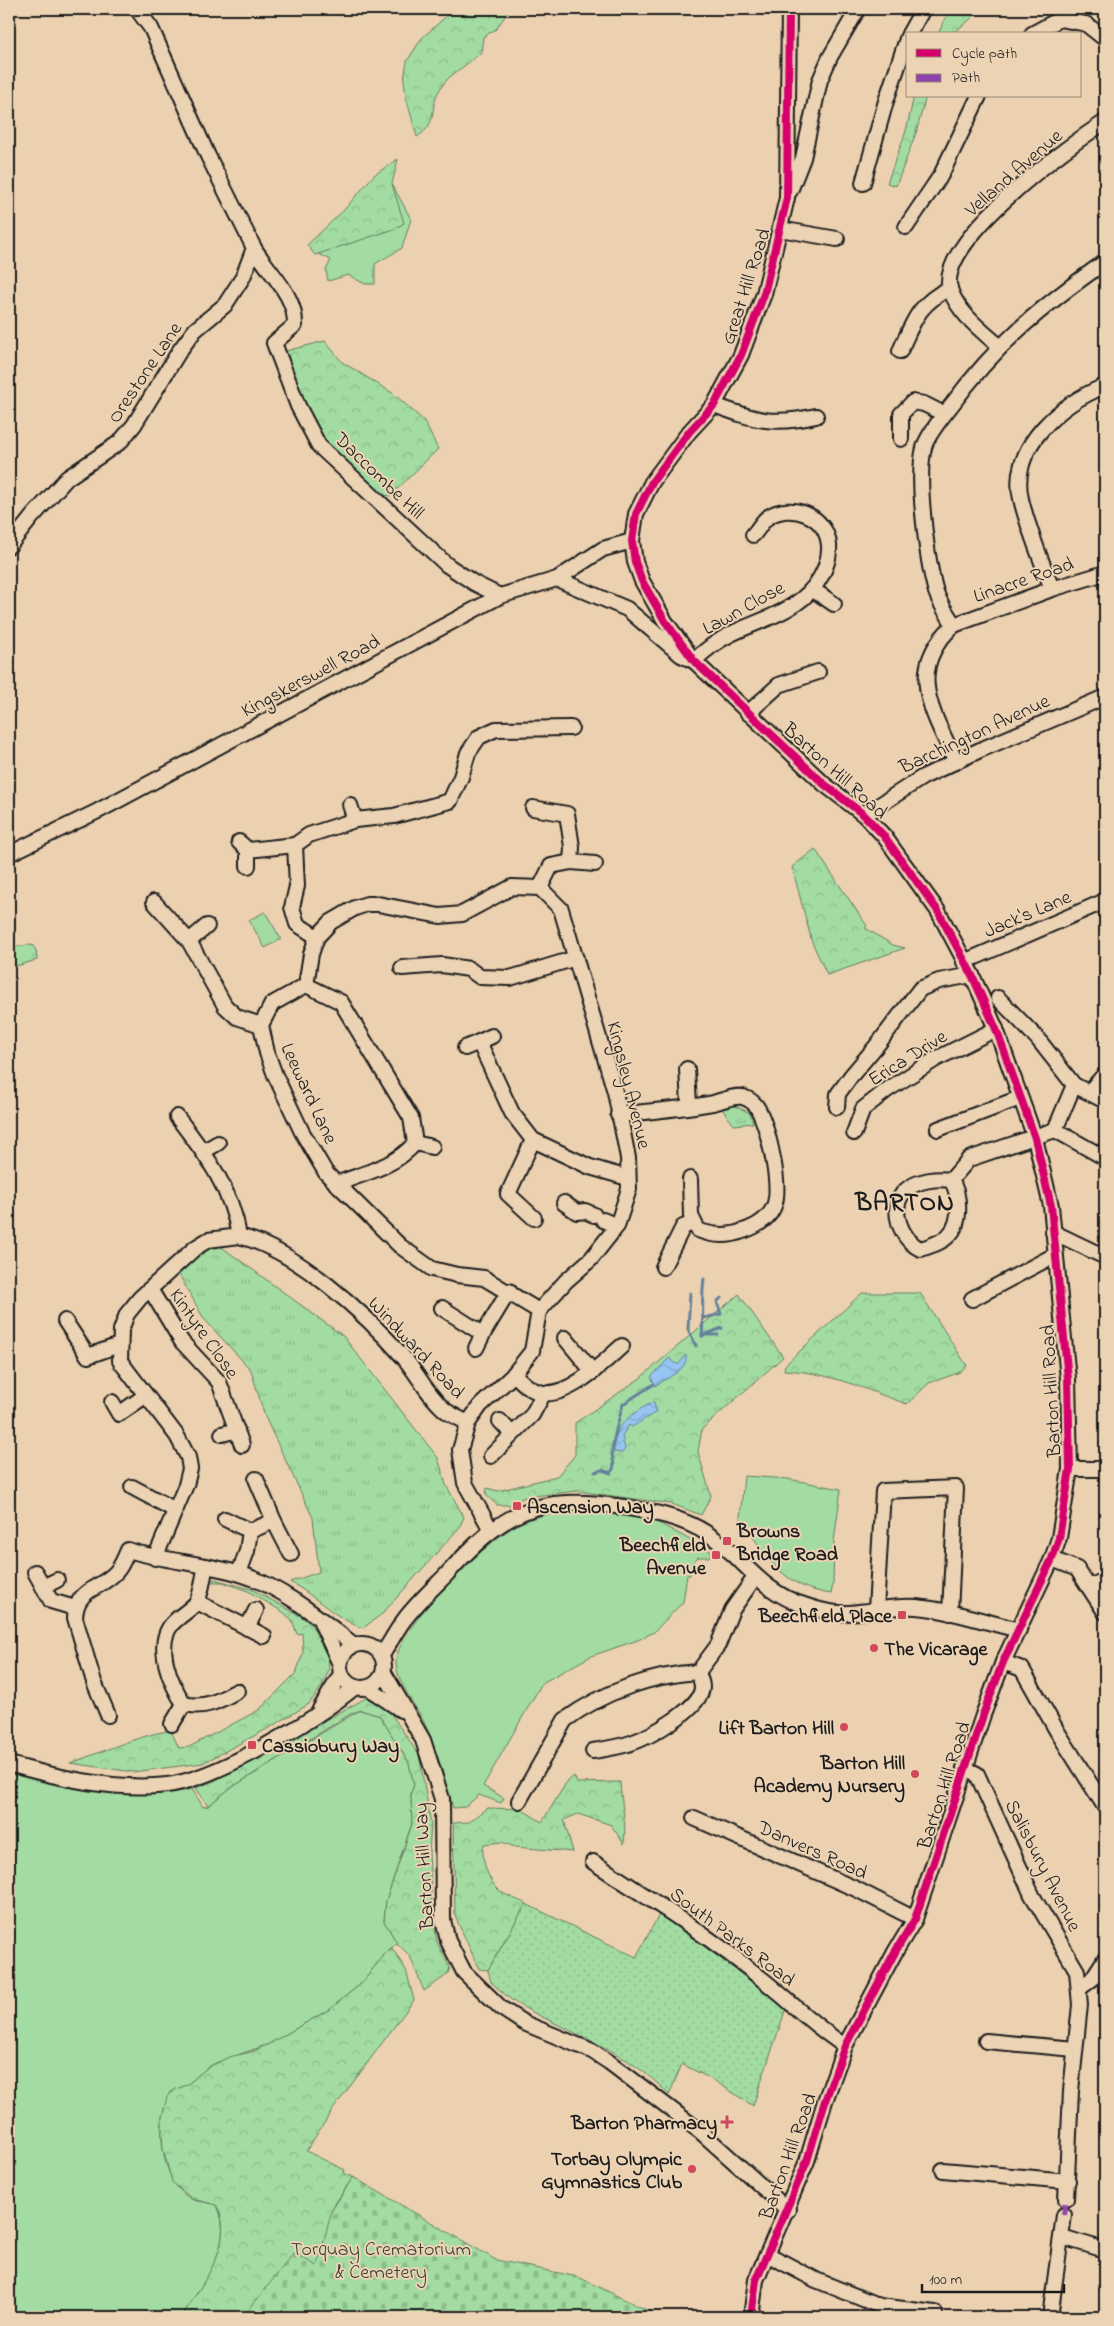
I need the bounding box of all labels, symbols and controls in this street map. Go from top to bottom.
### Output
legend [906,32,1082,98]
text: Cycle path [952,43,1017,66]
text: Path [952,67,980,89]
street label: Velland Avenue [958,123,1070,225]
street label: Great Hill Road [715,225,780,349]
street label: Orestone Lane [101,317,191,430]
street label: Daccombe Hill [326,426,430,527]
street label: Linacre Road [970,551,1078,612]
street label: Lawn Close [698,575,791,644]
street label: Kingskerswell Road [236,628,386,727]
street label: Barchington Avenue [894,688,1056,784]
street label: Barton Hill Road [775,716,893,827]
street label: Jack's Lane [980,884,1076,947]
street label: Kingsley Avenue [597,1019,657,1153]
street label: Erica Drive [863,1023,954,1095]
street label: Leeward Lane [272,1039,344,1149]
district label: BARTON [854,1186,955,1222]
street label: Kintyre Close [161,1283,245,1386]
street label: Windward Road [360,1291,470,1407]
street label: Barton Hill Road [1035,1324,1071,1459]
place label: Ascension Way [527,1494,654,1524]
marker: Ascension Way [511,1500,523,1512]
place label: Browns Bridge Road [736,1518,839,1571]
place label: Beechfield Avenue [619,1532,707,1584]
marker: Browns Bridge Road [721,1535,733,1547]
marker: Beechfield Avenue [710,1549,722,1561]
place label: Beechfield Place [757,1603,893,1632]
marker: Beechfield Place [896,1609,908,1621]
place label: The Vicarage [884,1636,989,1666]
marker: The Vicarage [868,1642,880,1654]
place label: Lift Barton Hill [718,1715,834,1744]
street label: Barton Hill Road [911,1718,980,1854]
marker: Lift Barton Hill [838,1721,850,1733]
place label: Cassiobury Way [262,1733,399,1763]
marker: Cassiobury Way [246,1739,258,1751]
place label: Barton Hill Academy Nursery [754,1750,905,1803]
marker: Barton Hill Academy Nursery [909,1768,921,1780]
street label: Salisbury Avenue [996,1795,1088,1937]
street label: Barton Hill Way [408,1802,443,1931]
street label: Danvers Road [752,1814,872,1888]
street label: South Parks Road [663,1881,800,1995]
street label: Barton Hill Road [753,2089,826,2225]
place label: Barton Pharmacy [570,2110,717,2140]
marker: Barton Pharmacy [721,2116,733,2128]
place label: Torbay Olympic Gymnastics Club [541,2146,683,2199]
marker: Torbay Olympic Gymnastics Club [686,2163,698,2175]
park label: Torquay Crematorium & Cemetery [291,2236,471,2288]
scale bar [922,2261,1064,2293]
text: 100 m [929,2269,962,2291]

